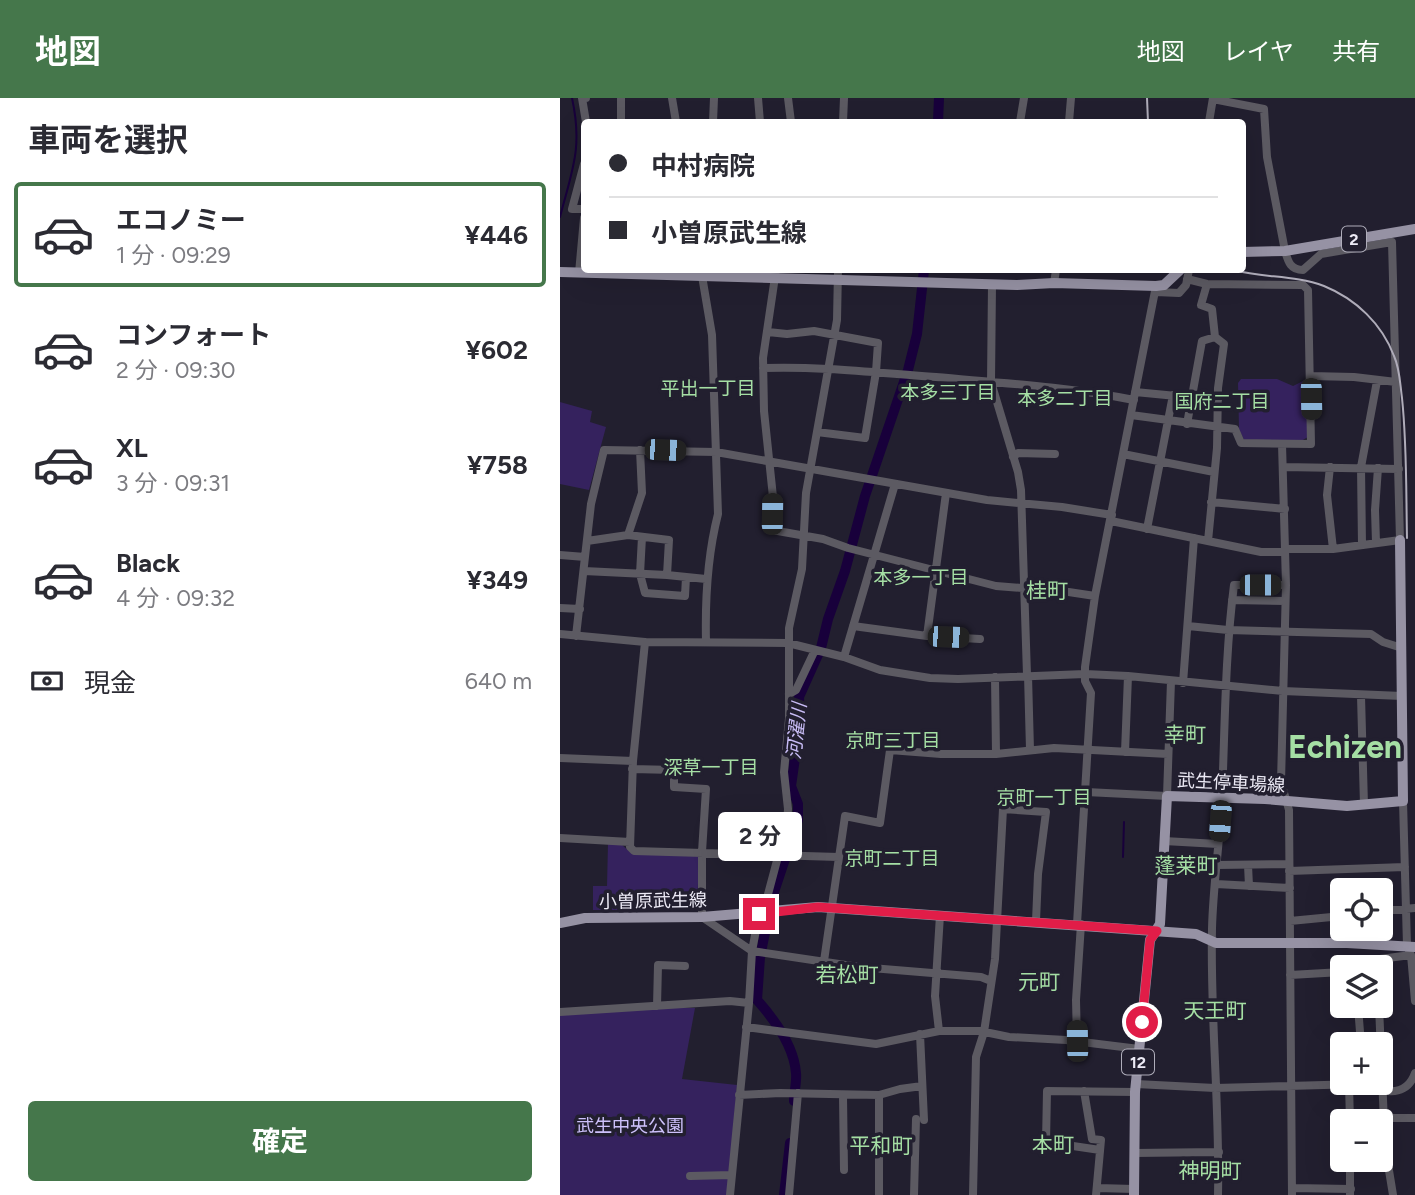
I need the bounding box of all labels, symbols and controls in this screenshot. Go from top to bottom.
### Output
text: 地図 [35,32,101,71]
text: 地図 [1137,37,1185,66]
text: レイヤ [1223,37,1294,66]
text: 共有 [1332,37,1380,66]
text: 車両を選択 [28,121,188,159]
text: 中村病院 [651,150,755,182]
icon: car [32,203,95,266]
text: エコノミー [116,204,246,236]
text: 小曽原武生線 [651,217,807,249]
text: ¥446 [465,219,528,251]
road number: 2 [1342,226,1366,252]
text: 1 分 · 09:29 [116,241,231,269]
icon: car [32,318,95,381]
text: コンフォート [116,319,271,351]
text: ¥602 [466,334,528,366]
text: 2 分 · 09:30 [116,356,236,384]
district label: 平出一丁目 [660,377,756,400]
car [1301,378,1322,420]
district label: 本多三丁目 [900,381,996,404]
district label: 本多二丁目 [1017,387,1113,410]
district label: 国府二丁目 [1174,390,1270,413]
text: XL [116,432,148,464]
icon: car [32,433,95,496]
car [644,439,687,461]
text: ¥758 [467,449,528,481]
text: 3 分 · 09:31 [116,469,230,497]
car [762,493,783,535]
text: Black [116,547,180,579]
icon: car [32,548,95,611]
text: ¥349 [467,564,528,596]
district label: 本多一丁目 [873,566,969,589]
car [1240,575,1282,596]
district label: 桂町 [1026,578,1068,603]
text: 4 分 · 09:32 [116,584,235,612]
car [927,626,970,648]
icon: cash [28,662,66,700]
text: 現金 [84,667,136,699]
text: 640 m [465,667,532,695]
water label: 河濯川 [782,700,811,761]
district label: 幸町 [1164,722,1206,747]
district label: Echizen [1288,728,1402,766]
district label: 京町三丁目 [845,729,941,752]
district label: 深草一丁目 [663,756,759,779]
street label: 武生停車場線 [1176,769,1286,797]
district label: 京町一丁目 [996,786,1092,809]
car [1209,799,1232,843]
callout: 2 分 [717,812,801,862]
text: 2 分 [739,822,781,850]
district label: 京町二丁目 [844,847,940,870]
district label: 蓬莱町 [1155,853,1218,878]
map controls [1330,878,1393,1172]
button: locate [1330,878,1393,941]
street label: 小曽原武生線 [599,889,707,913]
route end [743,898,775,930]
button: layers [1330,955,1393,1018]
district label: 若松町 [816,962,879,987]
district label: 元町 [1018,969,1060,994]
district label: 天王町 [1184,998,1247,1023]
route start [1126,1006,1158,1038]
car [1067,1020,1088,1062]
button: + [1330,1032,1393,1095]
road number: 12 [1122,1050,1154,1074]
button: 確定 [28,1101,532,1181]
button: − [1330,1109,1393,1172]
park label: 武生中央公園 [576,1115,684,1137]
district label: 本町 [1032,1132,1074,1157]
district label: 平和町 [850,1133,913,1158]
district label: 神明町 [1179,1158,1242,1183]

